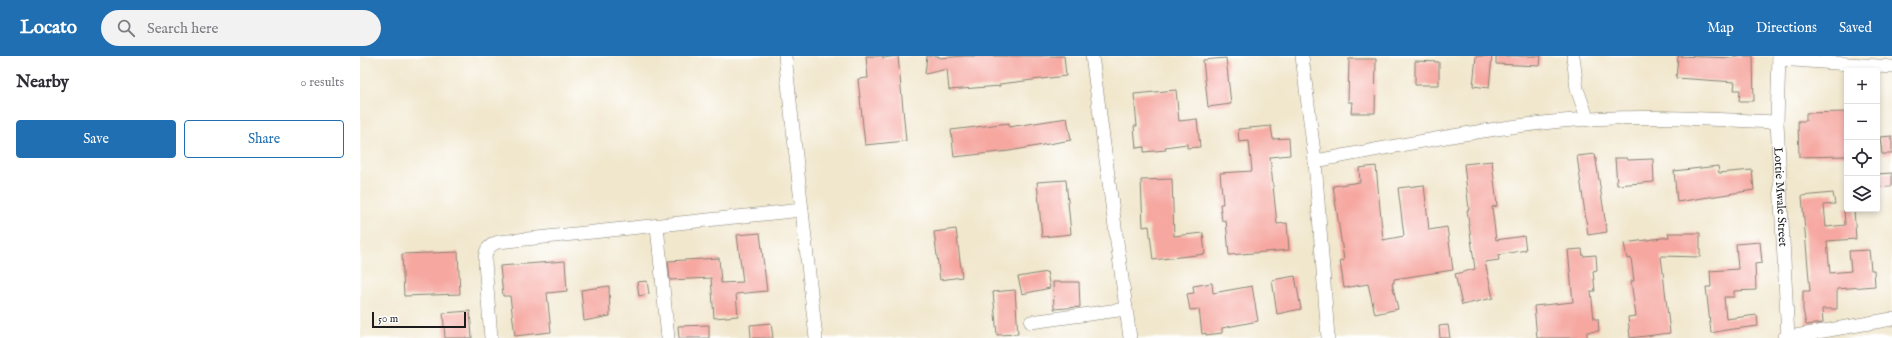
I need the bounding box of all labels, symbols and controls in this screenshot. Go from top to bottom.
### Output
search box [101,10,381,46]
text: Locato [20,16,77,40]
icon: search [115,17,137,39]
text: Search here [147,19,219,38]
text: Map [1707,19,1734,37]
text: Directions [1756,19,1817,37]
text: Saved [1839,19,1872,37]
map controls [1844,68,1880,212]
button: + [1844,68,1880,104]
text: Nearby [16,72,69,93]
text: 0 results [300,74,344,91]
button: − [1844,104,1880,140]
button: Save [16,120,176,158]
button: Share [184,120,344,158]
button: locate [1844,140,1880,176]
street label: Lottie Mwale Street [1770,147,1790,247]
button: layers [1844,176,1880,212]
scale bar [372,310,466,329]
text: 50 m [378,312,398,326]

